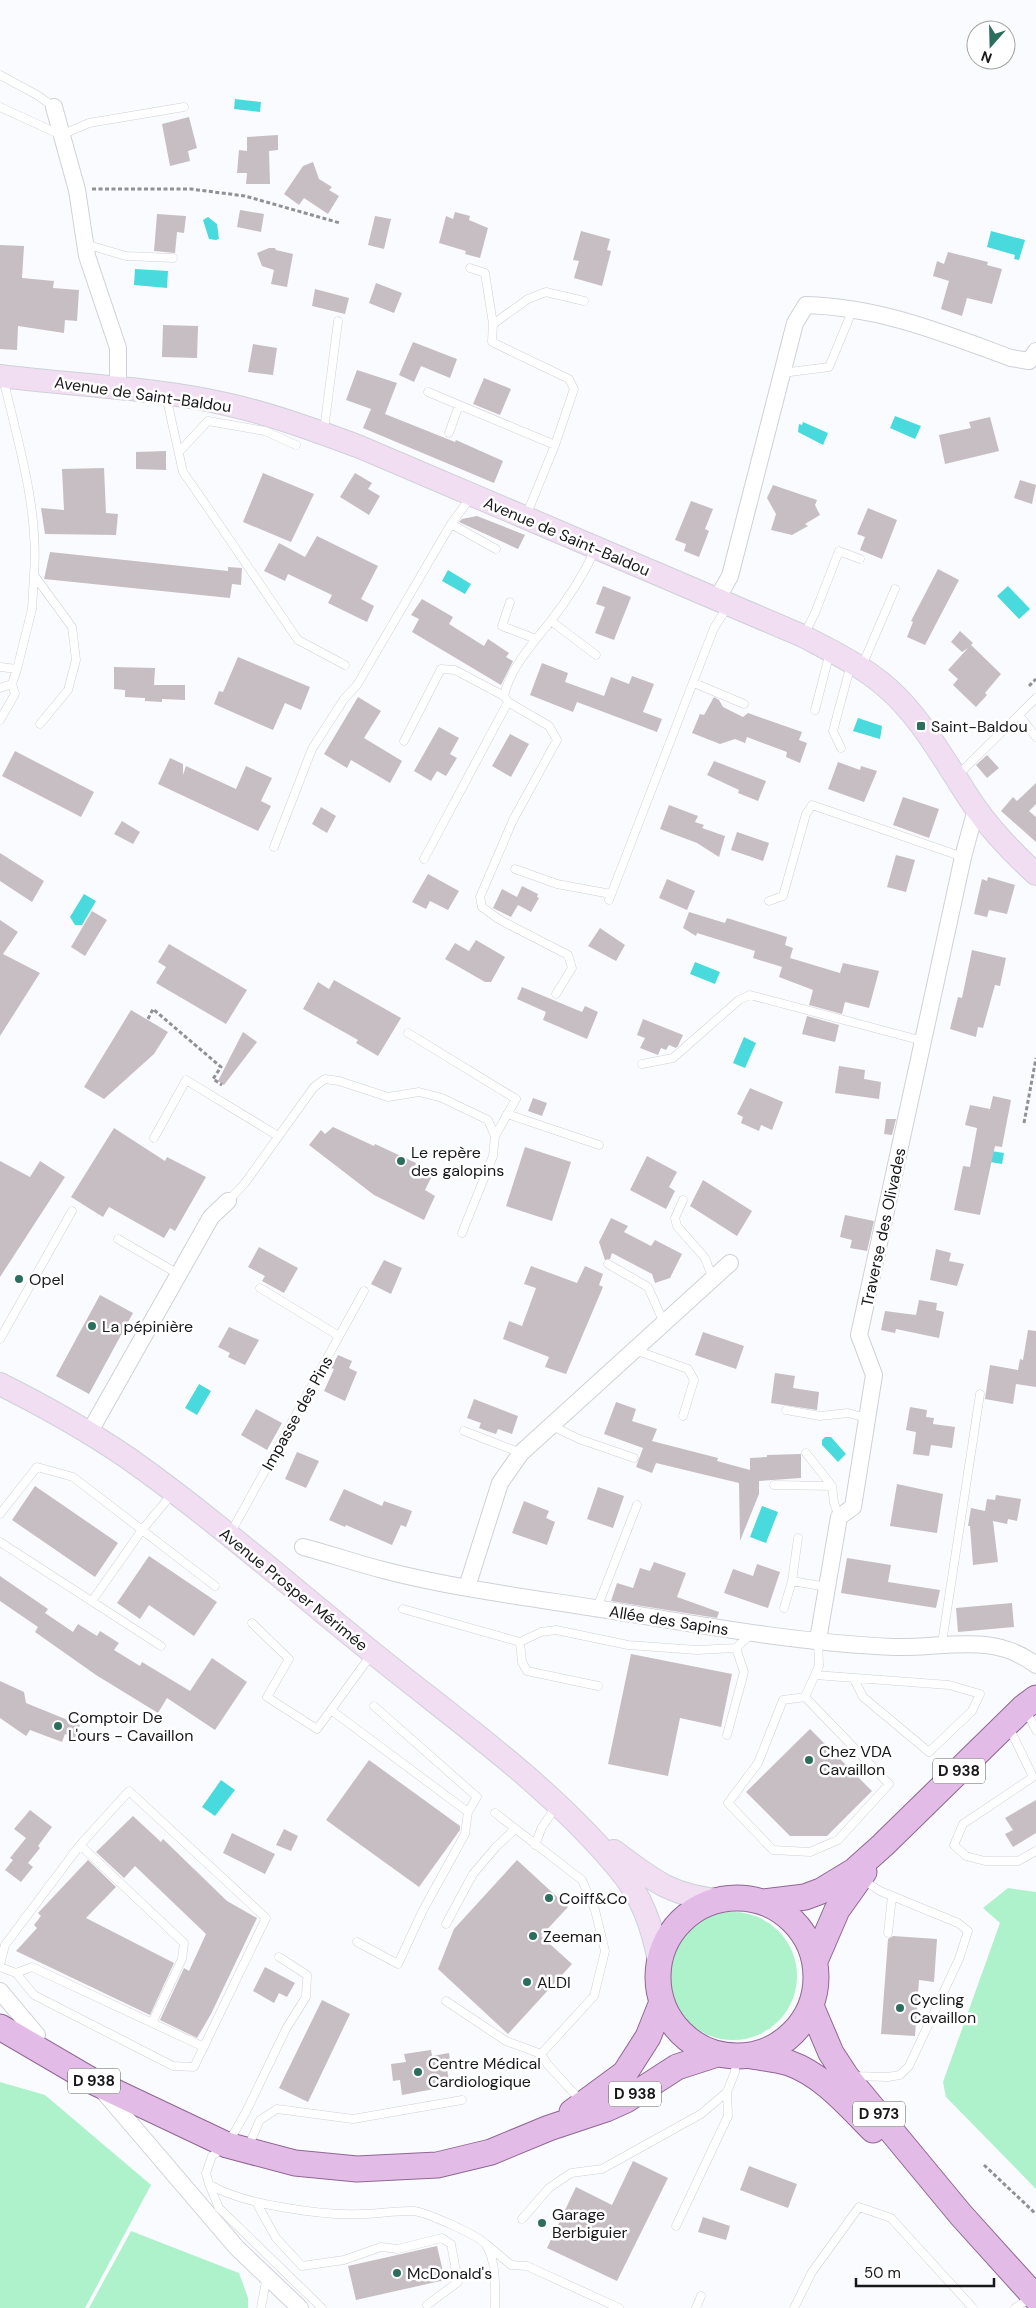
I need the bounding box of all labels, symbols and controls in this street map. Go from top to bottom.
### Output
north arrow [966,20,1016,70]
text: N [979,47,994,67]
street label: Avenue de Saint-Baldou [53,372,233,417]
street label: Avenue de Saint-Baldou [481,492,653,581]
place label: Saint-Baldou [931,716,1028,737]
marker: Saint-Baldou [915,720,927,732]
place label: Le repère des galopins [411,1142,504,1181]
street label: Traverse des Olivades [856,1146,911,1308]
marker: Le repère des galopins [395,1155,407,1167]
place label: Opel [29,1269,64,1290]
marker: Opel [13,1273,25,1285]
place label: La pépinière [102,1316,193,1337]
marker: La pépinière [86,1320,98,1332]
street label: Impasse des Pins [257,1352,338,1474]
street label: Avenue Prosper Mérimée [215,1523,372,1656]
street label: Allée des Sapins [608,1601,730,1640]
place label: Comptoir De L'ours - Cavaillon [68,1707,193,1746]
marker: Comptoir De L'ours - Cavaillon [52,1720,64,1732]
place label: Chez VDA Cavaillon [819,1741,892,1780]
marker: Chez VDA Cavaillon [803,1754,815,1766]
road number: D 938 [933,1758,985,1784]
place label: Coiff&Co [559,1888,627,1909]
marker: Coiff&Co [543,1892,555,1904]
place label: Zeeman [543,1926,602,1947]
marker: Zeeman [527,1930,539,1942]
place label: ALDI [537,1972,571,1993]
marker: ALDI [521,1976,533,1988]
place label: Cycling Cavaillon [910,1989,976,2028]
marker: Cycling Cavaillon [894,2002,906,2014]
place label: Centre Médical Cardiologique [428,2053,541,2092]
marker: Centre Médical Cardiologique [412,2066,424,2078]
road number: D 938 [68,2068,120,2094]
road number: D 938 [609,2082,661,2106]
road number: D 973 [853,2102,905,2126]
place label: Garage Berbiguier [552,2204,628,2243]
marker: Garage Berbiguier [536,2217,548,2229]
scale bar [856,2256,994,2288]
place label: McDonald's [407,2263,492,2284]
text: 50 m [864,2263,901,2283]
marker: McDonald's [391,2267,403,2279]

